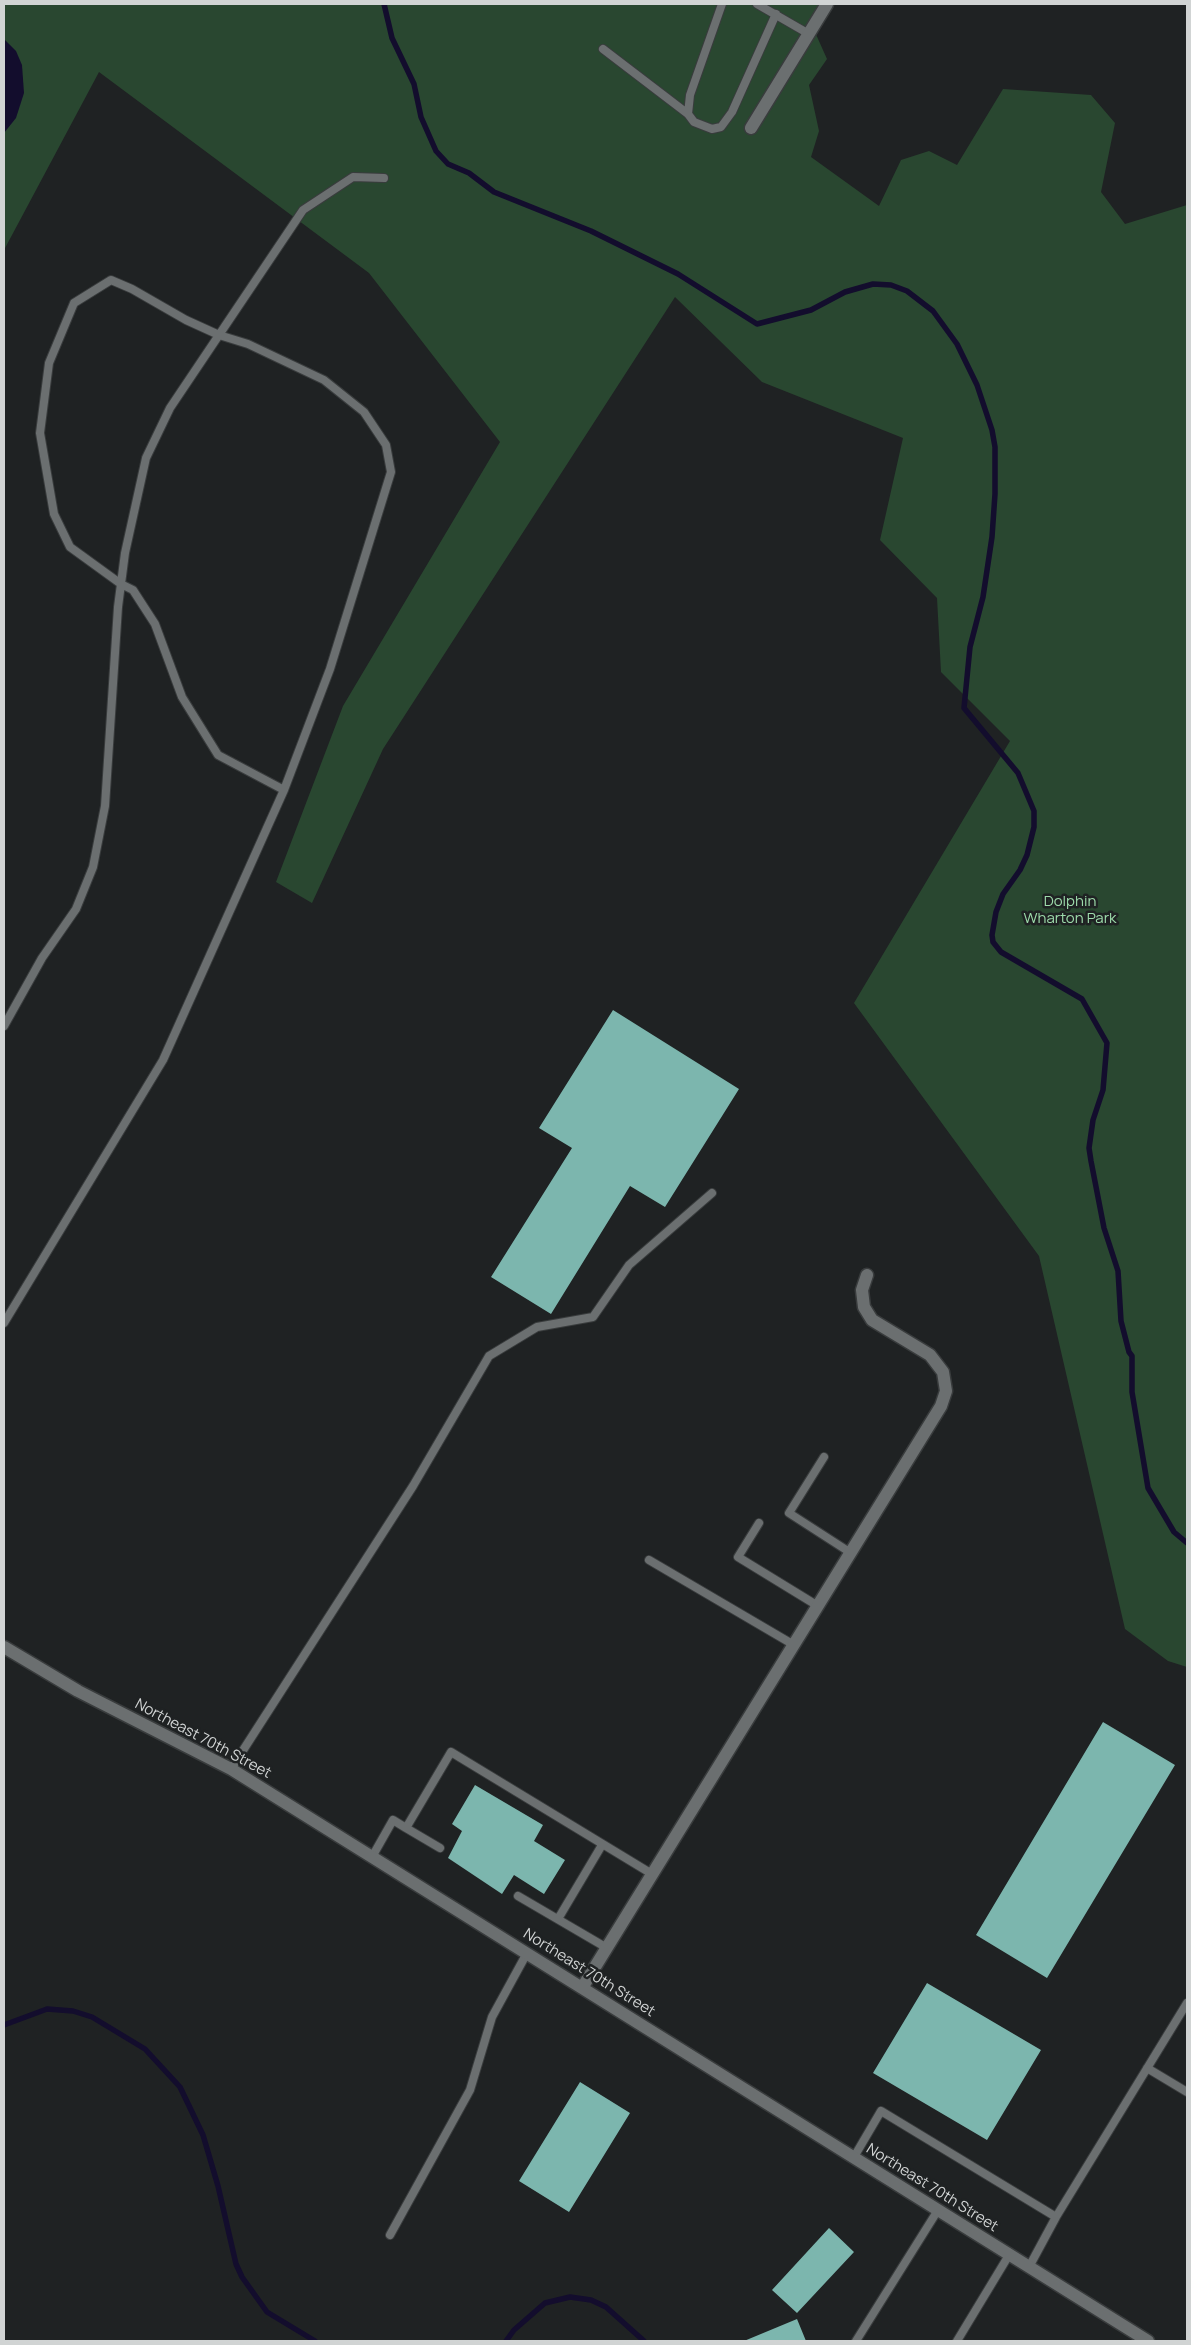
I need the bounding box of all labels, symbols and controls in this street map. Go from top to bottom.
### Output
park label: Dolphin Wharton Park [1023,893,1117,928]
street label: Northeast 70th Street [132,1695,274,1783]
street label: Northeast 70th Street [520,1925,658,2021]
street label: Northeast 70th Street [863,2140,1001,2236]

